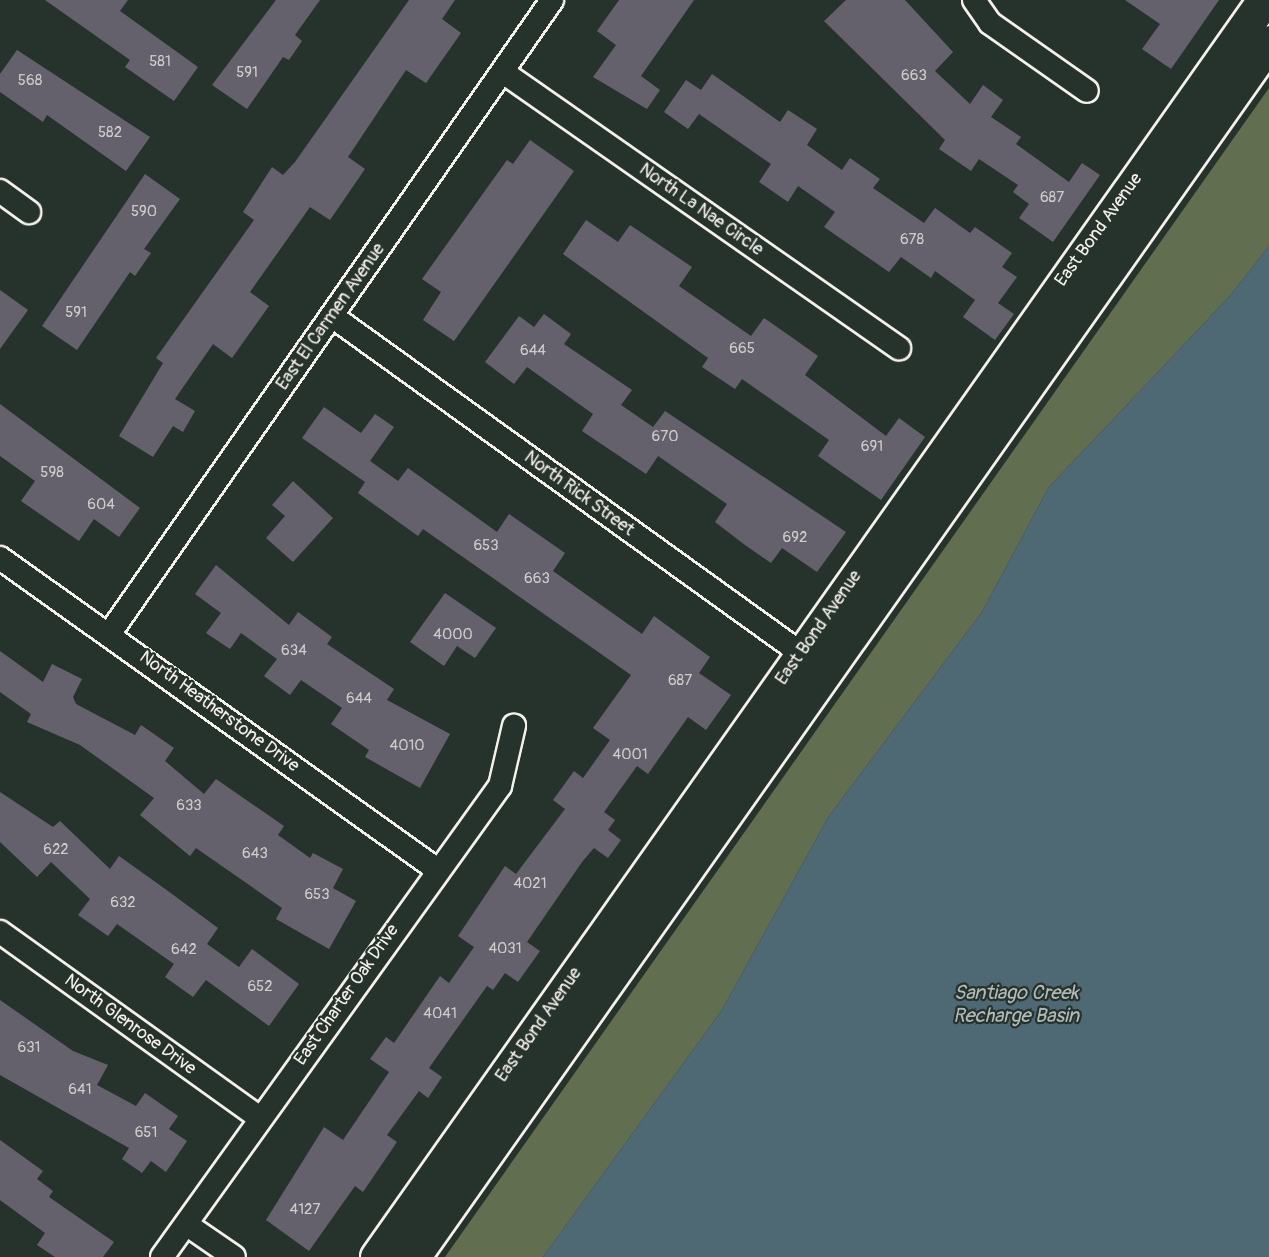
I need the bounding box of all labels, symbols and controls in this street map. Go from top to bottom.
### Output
house number: 581 [149,53,171,71]
house number: 591 [236,64,258,82]
house number: 663 [901,67,927,85]
house number: 568 [18,72,42,90]
house number: 582 [98,124,122,142]
street label: North La Nae Circle [635,159,767,261]
street label: East Bond Avenue [1051,169,1147,291]
house number: 687 [1040,189,1064,207]
house number: 590 [131,203,157,221]
house number: 678 [900,231,924,249]
street label: East El Carmen Avenue [272,239,390,395]
house number: 591 [65,304,87,322]
house number: 665 [729,340,755,358]
house number: 644 [520,342,546,360]
house number: 670 [652,428,678,446]
house number: 691 [861,438,883,456]
street label: North Rick Street [520,447,638,541]
house number: 598 [40,464,64,482]
house number: 604 [87,496,115,514]
house number: 692 [783,529,807,547]
house number: 653 [473,537,499,555]
street label: East Bond Avenue [771,567,867,689]
house number: 663 [524,570,550,588]
house number: 4000 [433,626,473,644]
house number: 634 [281,642,307,660]
street label: North Heatherstone Drive [135,647,303,777]
house number: 687 [668,672,692,690]
house number: 644 [346,690,372,708]
house number: 4010 [389,737,425,755]
house number: 4001 [612,746,648,764]
house number: 633 [176,797,202,815]
house number: 622 [43,841,69,859]
house number: 643 [242,845,268,863]
house number: 4021 [513,875,547,893]
house number: 653 [304,886,330,904]
house number: 632 [110,894,136,912]
street label: East Charter Oak Drive [290,920,404,1070]
house number: 4031 [488,940,522,958]
house number: 642 [171,941,197,959]
street label: East Bond Avenue [491,964,587,1086]
street label: North Glenrose Drive [60,970,200,1080]
house number: 652 [247,978,273,996]
water label: Santiago Creek Recharge Basin [953,980,1079,1027]
house number: 4041 [423,1005,457,1023]
house number: 631 [18,1039,40,1057]
house number: 641 [68,1081,92,1099]
house number: 651 [135,1124,157,1142]
house number: 4127 [290,1201,320,1219]

